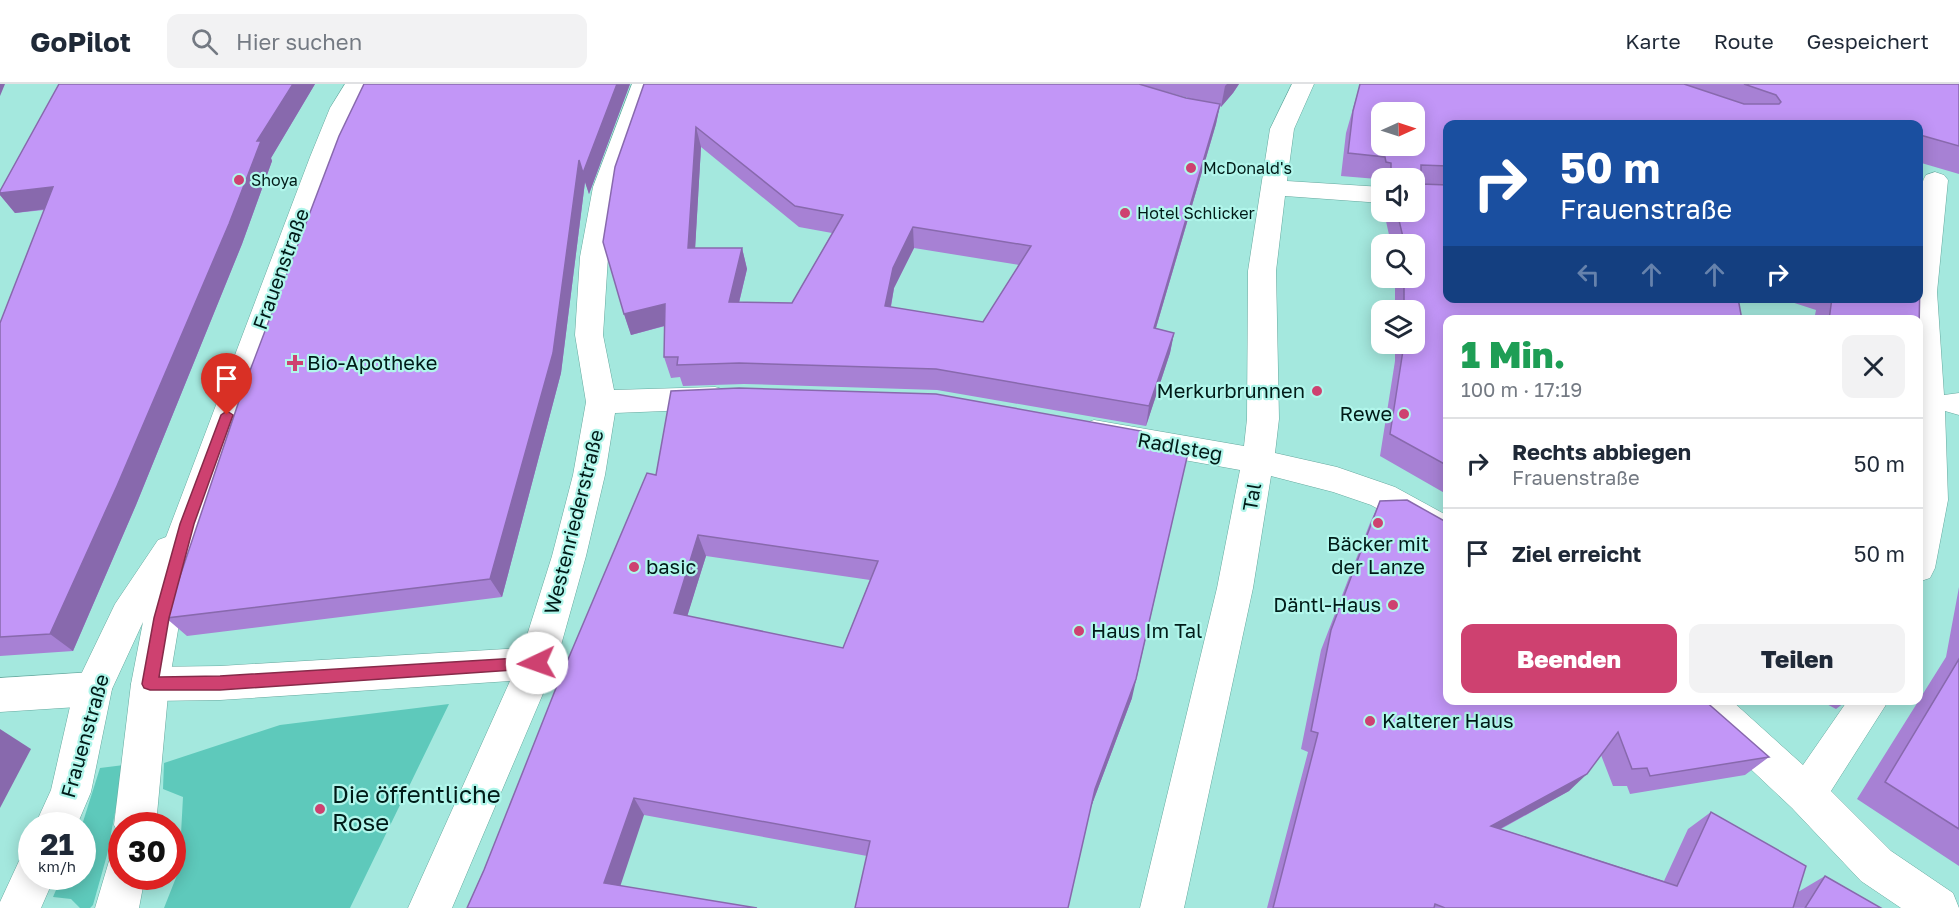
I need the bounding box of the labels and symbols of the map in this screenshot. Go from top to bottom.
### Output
north arrow [1371,102,1425,156]
place label: McDonald's [1203,158,1292,178]
marker: McDonald's [1184,161,1198,175]
place label: Shoya [251,170,298,190]
marker: Shoya [232,173,246,187]
place label: Hotel Schlicker [1137,203,1255,223]
street label: Frauenstraße [247,205,313,333]
marker: Hotel Schlicker [1118,206,1132,220]
place label: Bio-Apotheke [307,350,437,374]
pin [201,353,252,415]
marker: Bio-Apotheke [288,356,302,370]
place label: Merkurbrunnen [1157,378,1305,402]
marker: Merkurbrunnen [1310,384,1324,398]
place label: Rewe [1340,401,1392,425]
marker: Rewe [1397,407,1411,421]
street label: Westenriederstraße [538,427,608,617]
street label: Radlsteg [1136,427,1225,465]
street label: Tal [1237,481,1265,513]
marker: Bäcker mit der Lanze [1371,516,1385,530]
place label: Bäcker mit der Lanze [1327,531,1429,578]
place label: basic [646,554,697,578]
marker: basic [627,560,641,574]
place label: Däntl-Haus [1273,592,1381,616]
marker: Däntl-Haus [1386,598,1400,612]
place label: Haus Im Tal [1091,618,1202,642]
marker: Haus Im Tal [1072,624,1086,638]
position arrow [505,631,569,695]
street label: Frauenstraße [55,671,113,800]
place label: Kalterer Haus [1382,708,1514,732]
marker: Kalterer Haus [1363,714,1377,728]
place label: Die öffentliche Rose [332,779,501,836]
marker: Die öffentliche Rose [313,802,327,816]
speed limit sign: 30 [108,812,186,890]

